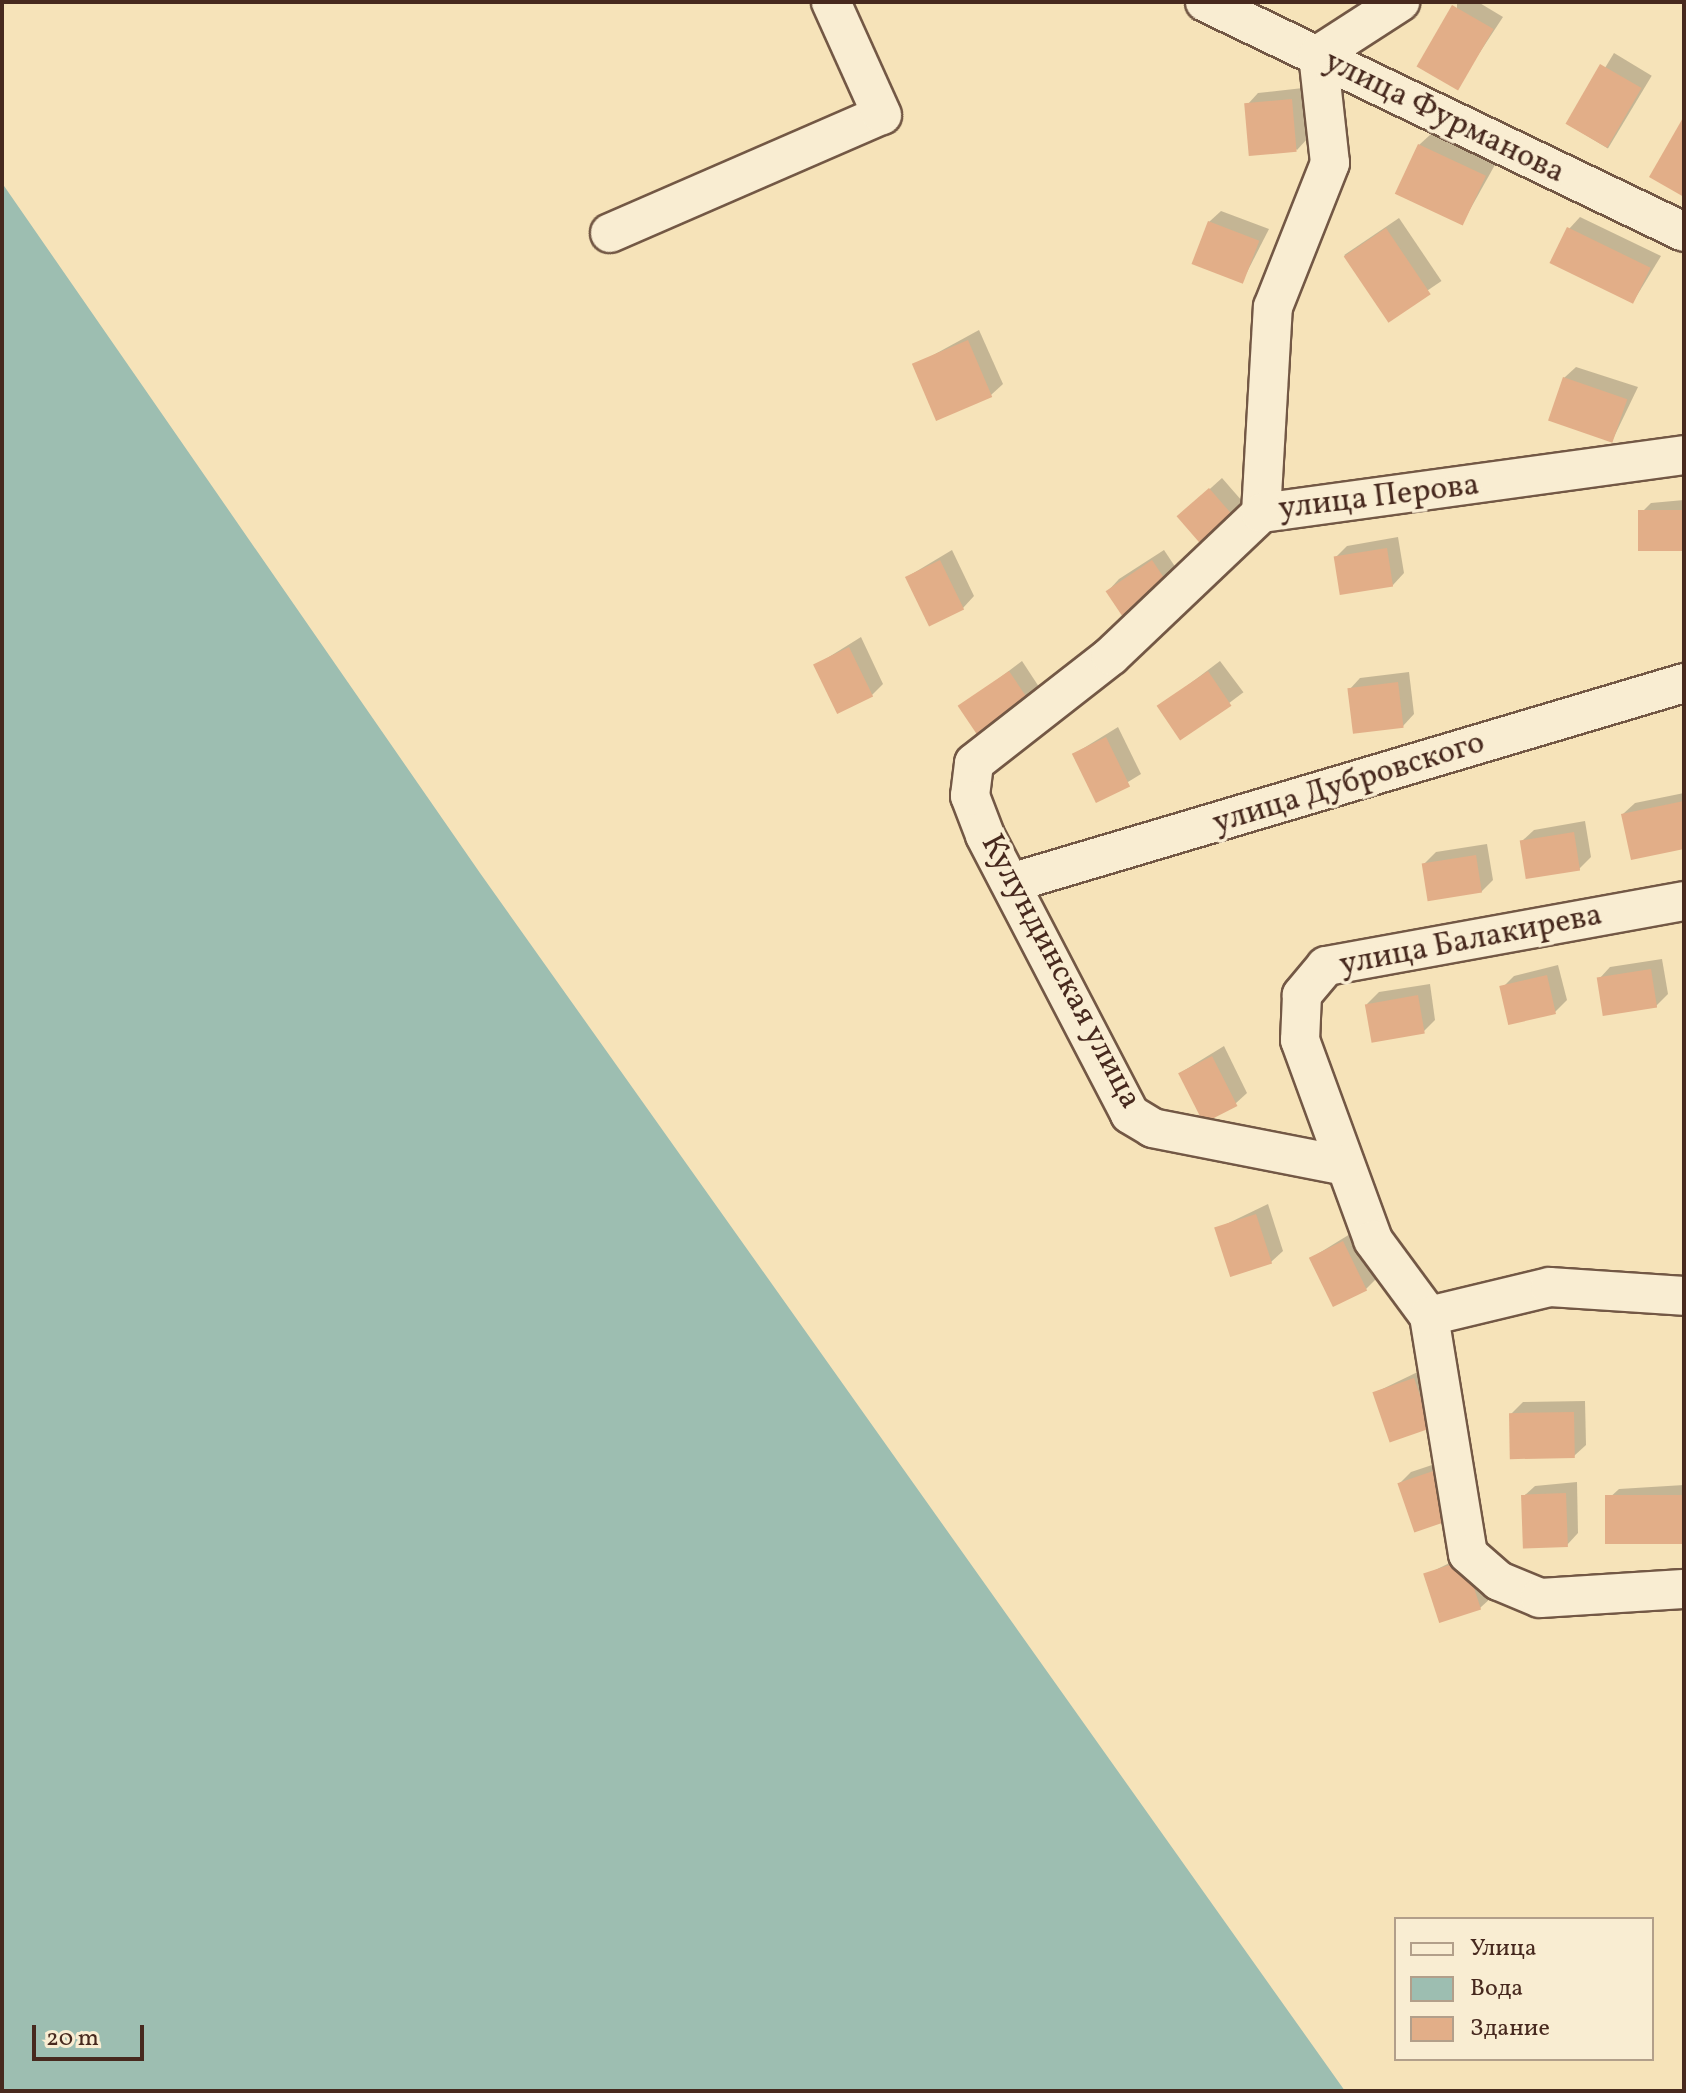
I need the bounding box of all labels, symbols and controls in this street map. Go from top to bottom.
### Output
street label: улица Фурманова [1317,43,1571,193]
street label: улица Перова [1276,467,1482,529]
street label: улица Дубровского [1208,724,1490,844]
street label: Кулундинская улица [971,828,1149,1116]
street label: улица Балакирева [1336,897,1606,985]
legend [1394,1917,1654,2061]
text: Улица [1470,1932,1537,1966]
text: Вода [1470,1972,1523,2006]
scale bar [36,2009,148,2059]
text: Здание [1470,2012,1550,2046]
text: 20 m [46,2022,99,2056]

